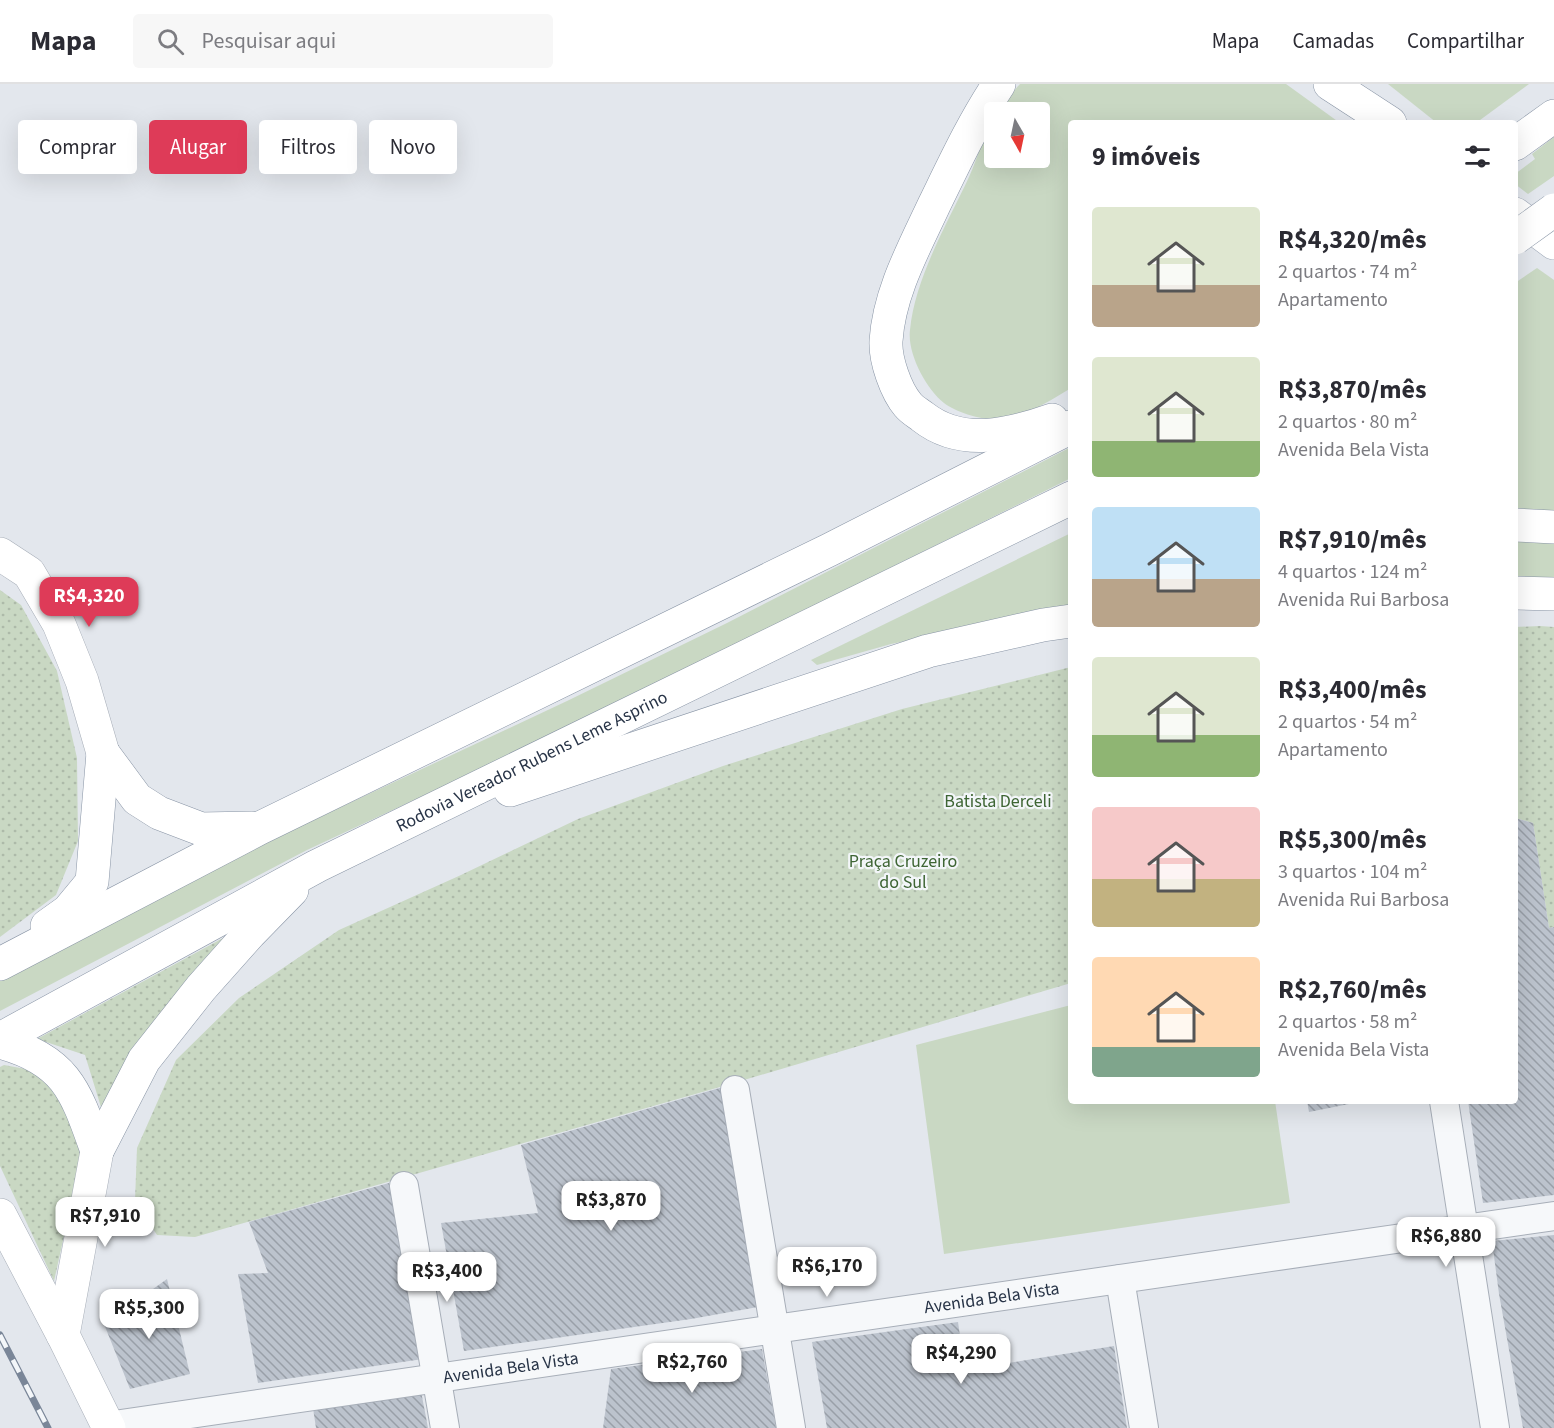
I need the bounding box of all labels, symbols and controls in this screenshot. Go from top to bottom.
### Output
search box [133,14,553,68]
text: Mapa [30,21,97,61]
icon: search [154,25,187,58]
text: Pesquisar aqui [202,25,336,57]
text: Mapa [1212,26,1259,56]
text: Camadas [1292,26,1374,56]
text: Compartilhar [1407,26,1524,56]
north arrow [984,102,1050,168]
map controls [984,102,1050,168]
chip: Comprar [18,120,137,174]
chip: Alugar [149,120,247,174]
chip: Filtros [259,120,357,174]
chip: Novo [369,120,457,174]
text: 9 imóveis [1092,138,1200,175]
icon: filters [1461,140,1494,173]
text: R$4,320/mês [1278,221,1426,258]
icon: home [1140,231,1212,303]
text: 2 quartos · 74 m² [1278,258,1417,286]
text: Apartamento [1278,286,1388,314]
text: R$3,870/mês [1278,371,1426,408]
icon: home [1140,381,1212,453]
text: 2 quartos · 80 m² [1278,408,1417,436]
text: Avenida Bela Vista [1278,436,1429,464]
text: R$7,910/mês [1278,521,1426,558]
icon: home [1140,531,1212,603]
text: 4 quartos · 124 m² [1278,558,1427,586]
pin: R$4,320 [34,577,144,628]
text: R$4,320 [53,582,125,610]
text: Avenida Rui Barbosa [1278,586,1449,614]
text: R$3,400/mês [1278,671,1426,708]
icon: home [1140,681,1212,753]
street label: Rodovia Vereador Rubens Leme Asprino [392,685,672,839]
text: 2 quartos · 54 m² [1278,708,1417,736]
text: Apartamento [1278,736,1388,764]
park label: Batista Derceli [944,789,1052,814]
text: R$5,300/mês [1278,821,1426,858]
icon: home [1140,831,1212,903]
park label: Praça Cruzeiro do Sul [849,849,957,895]
text: 3 quartos · 104 m² [1278,858,1427,886]
text: Avenida Rui Barbosa [1278,886,1449,914]
text: R$2,760/mês [1278,971,1426,1008]
icon: home [1140,981,1212,1053]
text: 2 quartos · 58 m² [1278,1008,1417,1036]
text: Avenida Bela Vista [1278,1036,1429,1064]
pin: R$3,870 [556,1181,666,1232]
text: R$3,870 [575,1186,647,1214]
pin: R$7,910 [50,1197,160,1248]
text: R$7,910 [69,1202,141,1230]
pin: R$6,880 [1391,1217,1501,1268]
text: R$6,880 [1410,1222,1482,1250]
pin: R$6,170 [772,1247,882,1298]
pin: R$3,400 [392,1252,502,1303]
text: R$6,170 [791,1252,863,1280]
text: R$3,400 [411,1257,483,1285]
street label: Avenida Bela Vista [923,1276,1061,1320]
pin: R$5,300 [94,1289,204,1340]
text: R$5,300 [113,1294,185,1322]
pin: R$4,290 [906,1334,1016,1385]
text: R$4,290 [925,1339,997,1367]
pin: R$2,760 [637,1343,747,1394]
street label: Avenida Bela Vista [442,1346,580,1390]
text: R$2,760 [656,1348,728,1376]

